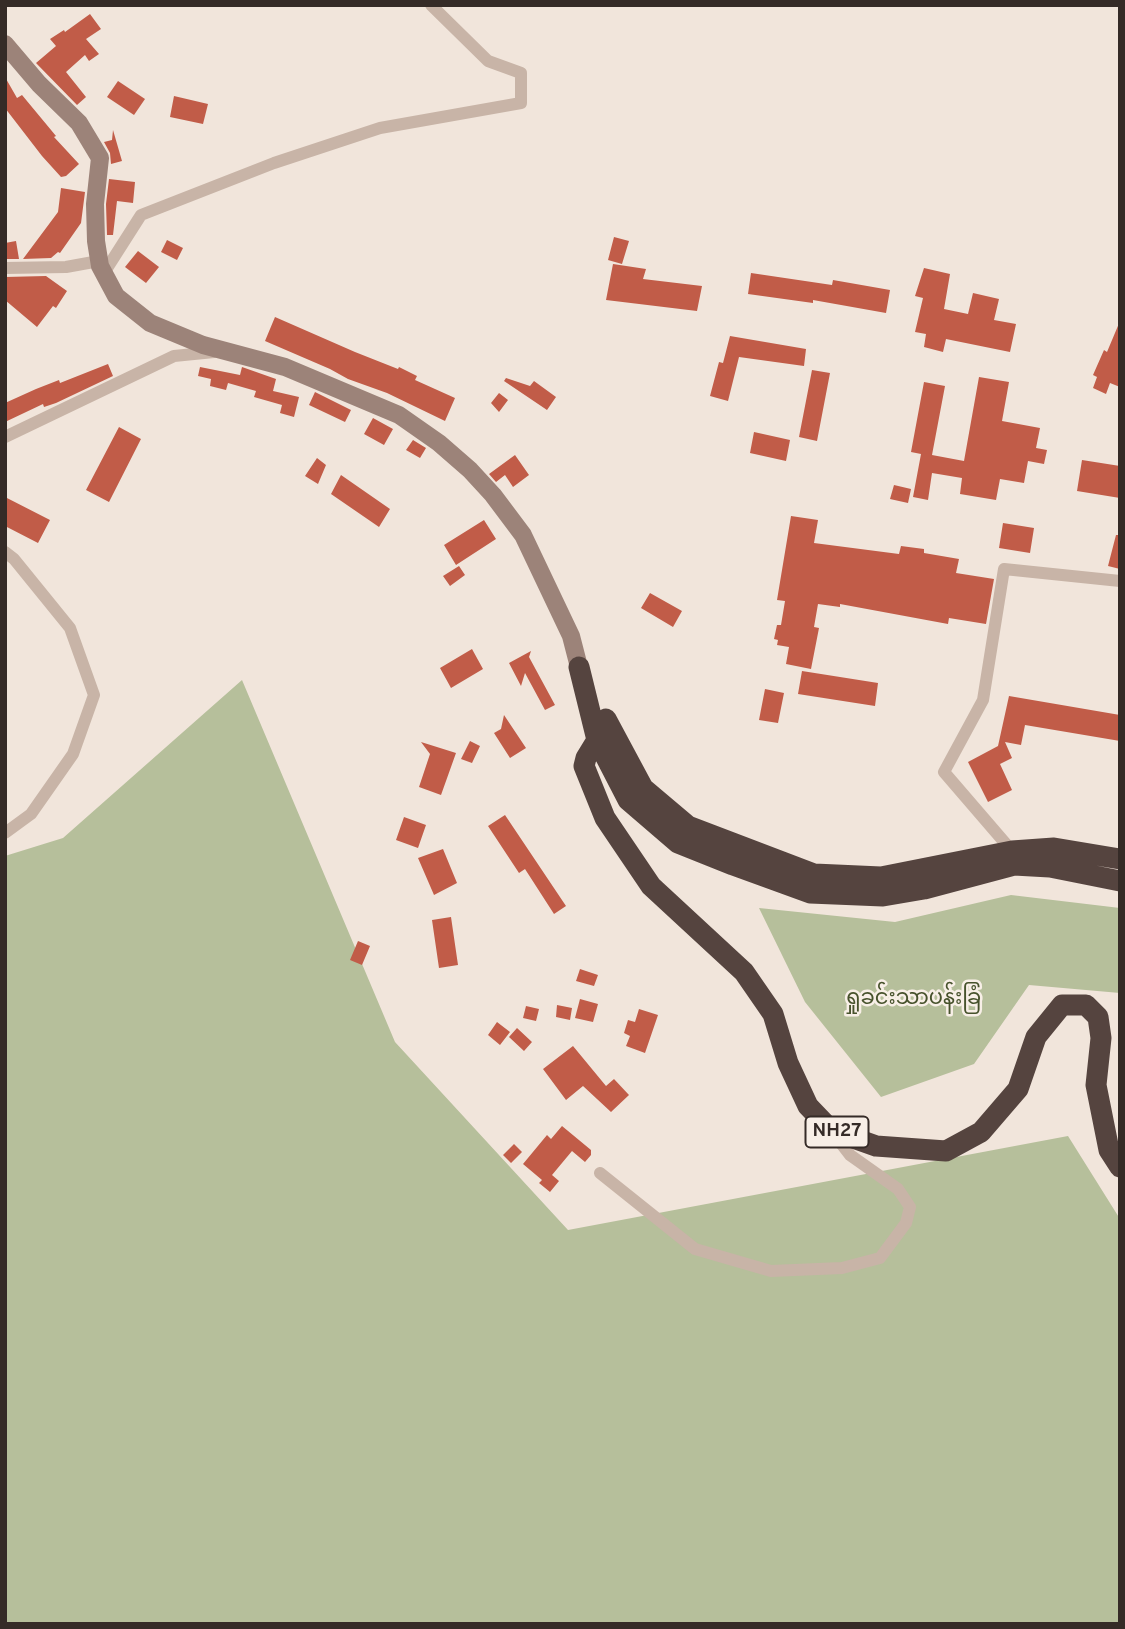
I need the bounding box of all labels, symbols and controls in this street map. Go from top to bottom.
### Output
park label: ရှုခင်းသာပန်းခြံ [845,987,981,1013]
road number: NH27 [806,1116,868,1148]

